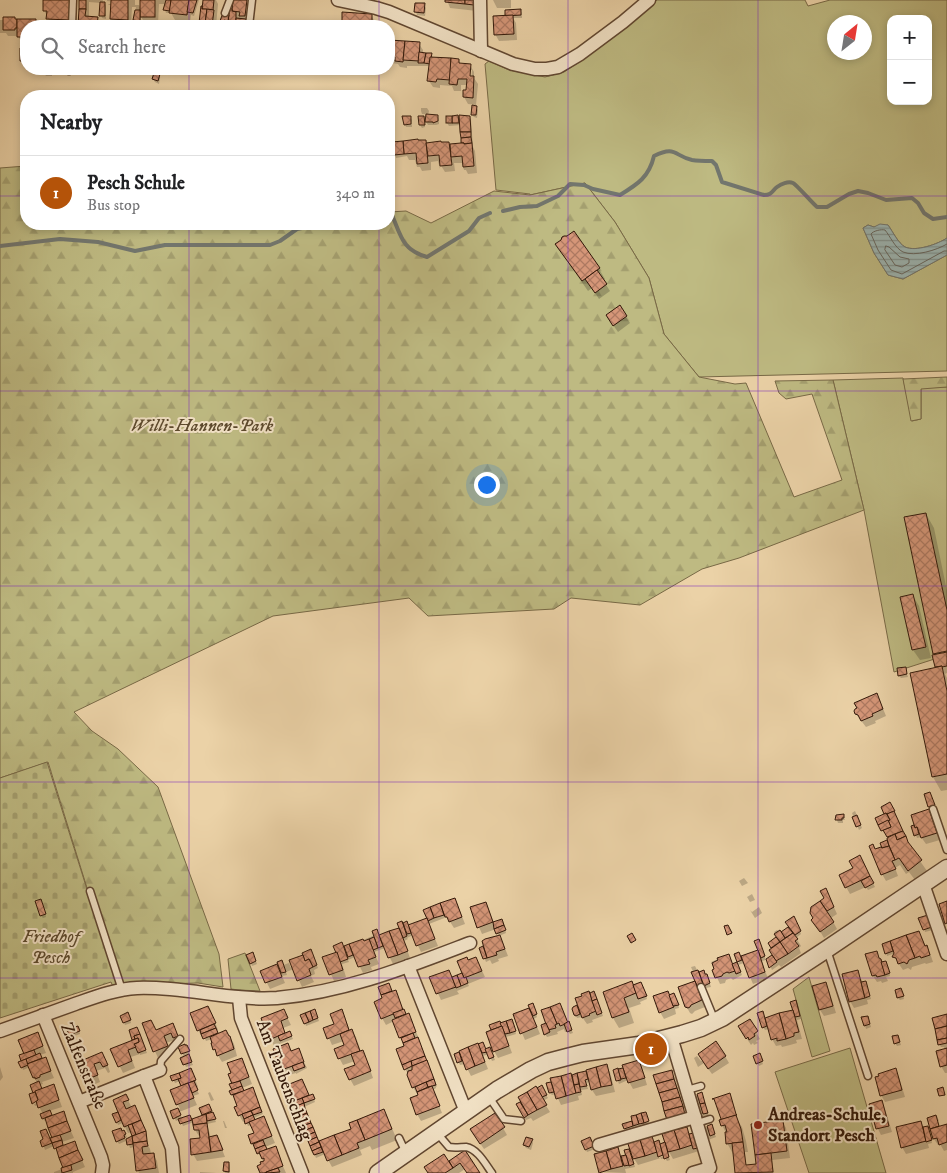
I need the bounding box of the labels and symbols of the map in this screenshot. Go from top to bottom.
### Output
north arrow [827,15,872,60]
park label: Willi-Hannen-Park [131,415,274,437]
your location [474,472,500,498]
park label: Friedhof Pesch [22,926,84,969]
street label: Am Taubenschlag [251,1017,317,1144]
street label: Zalfenstraße [55,1020,111,1112]
pin: 1 [635,1030,667,1068]
place label: Andreas-Schule, Standort Pesch [767,1104,886,1147]
marker: Andreas-Schule, Standort Pesch [752,1119,764,1131]

